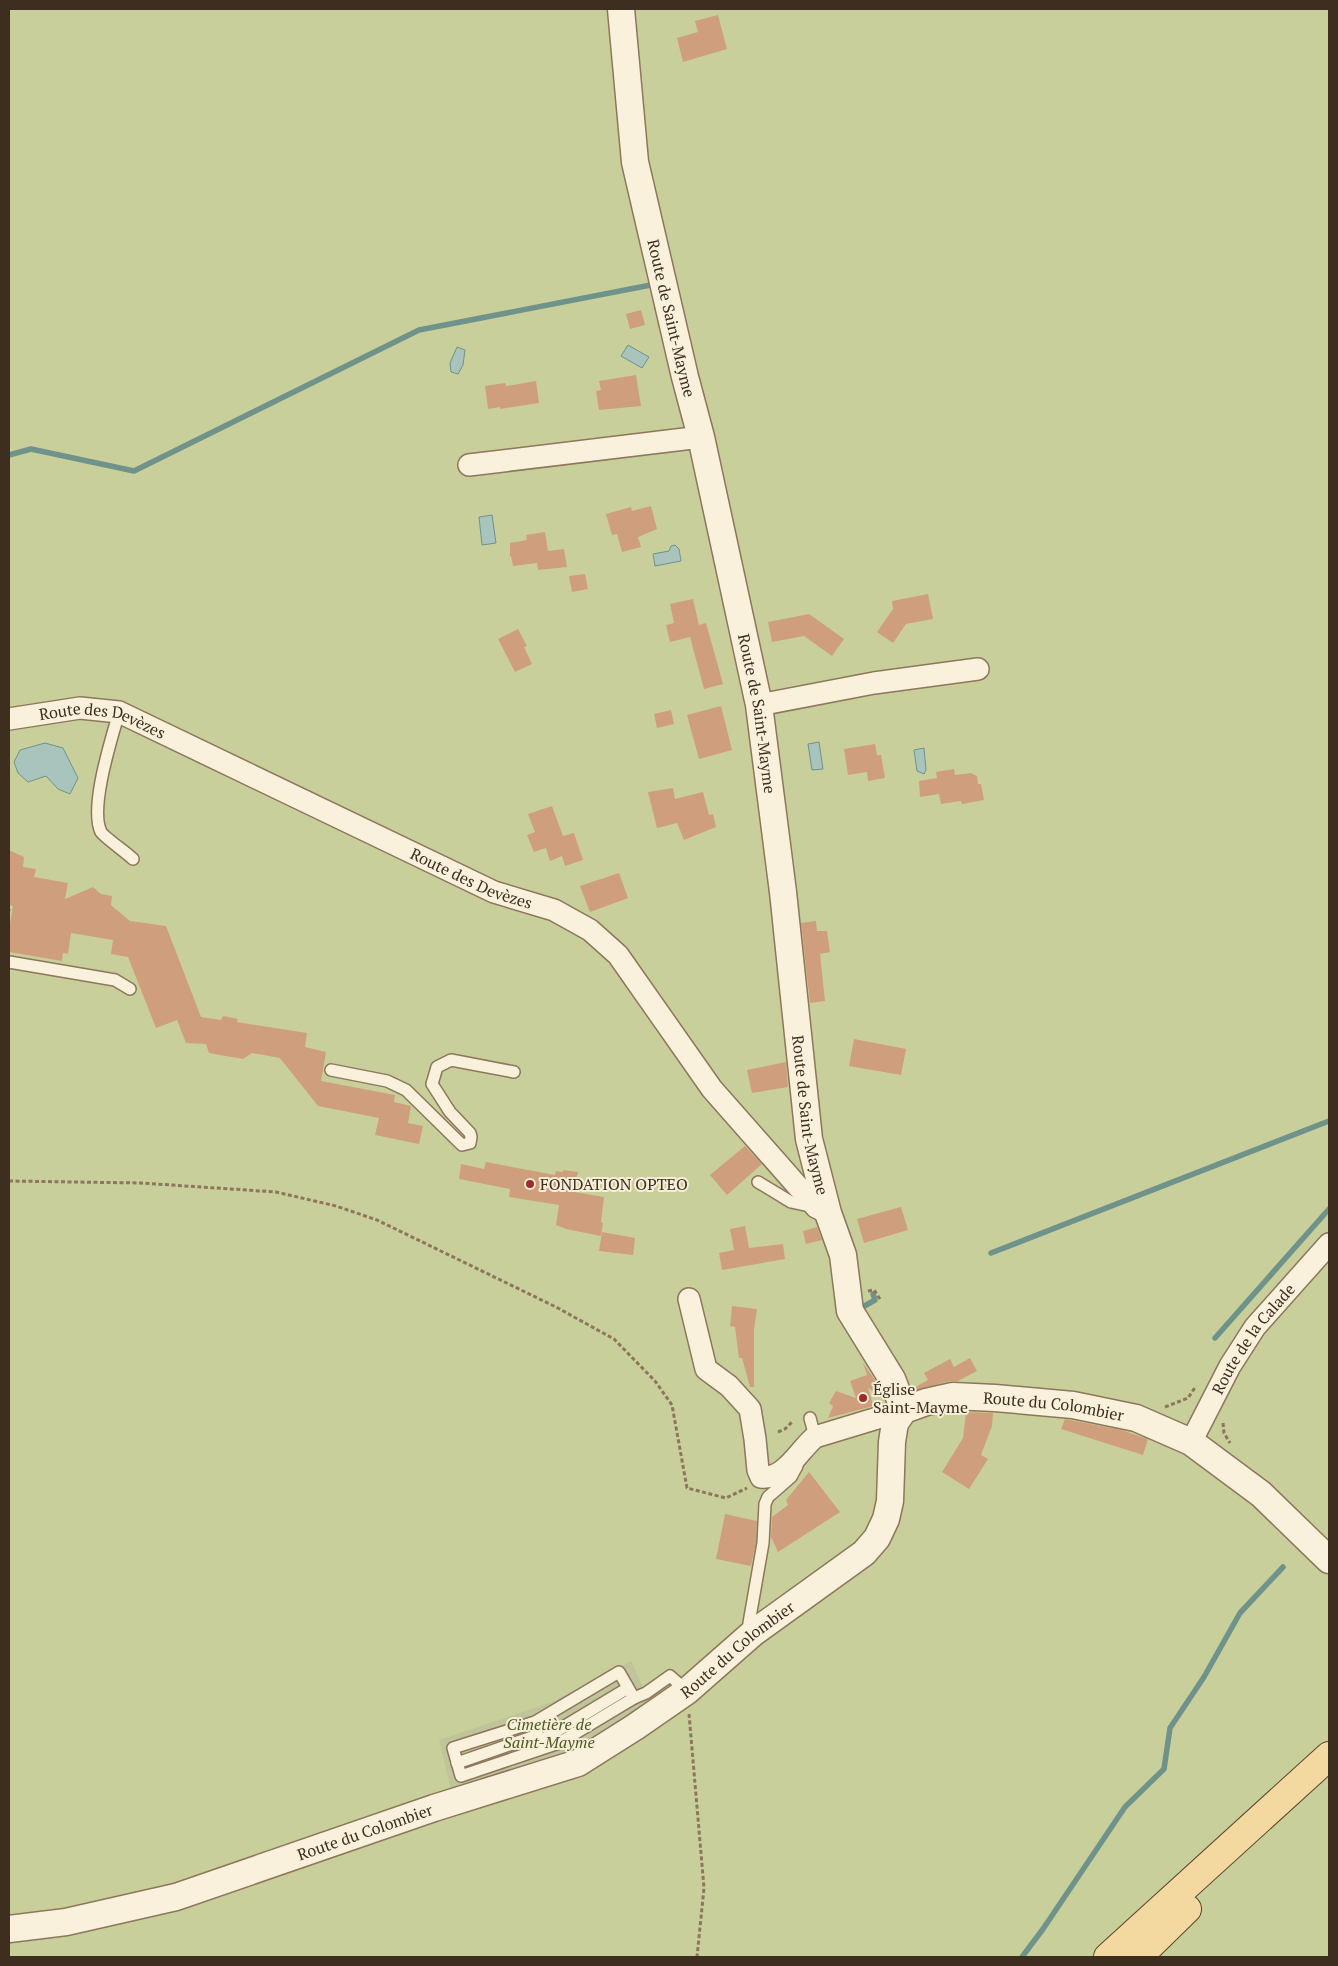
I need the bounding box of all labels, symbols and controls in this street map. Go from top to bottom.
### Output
street label: Route de Saint-Mayme [642,237,701,400]
street label: Route de Saint-Mayme [733,632,781,795]
street label: Route des Devèzes [37,697,169,744]
street label: Route des Devèzes [407,842,535,914]
street label: Route de Saint-Mayme [787,1034,834,1197]
place label: FONDATION OPTEO [540,1173,688,1195]
marker: FONDATION OPTEO [524,1178,536,1190]
street label: Route de la Calade [1206,1279,1300,1398]
place label: Église Saint-Mayme [873,1378,968,1418]
street label: Route du Colombier [983,1386,1127,1426]
marker: Église Saint-Mayme [857,1392,869,1404]
street label: Route du Colombier [676,1595,799,1703]
park label: Cimetière de Saint-Mayme [503,1713,595,1753]
street label: Route du Colombier [294,1798,436,1865]

